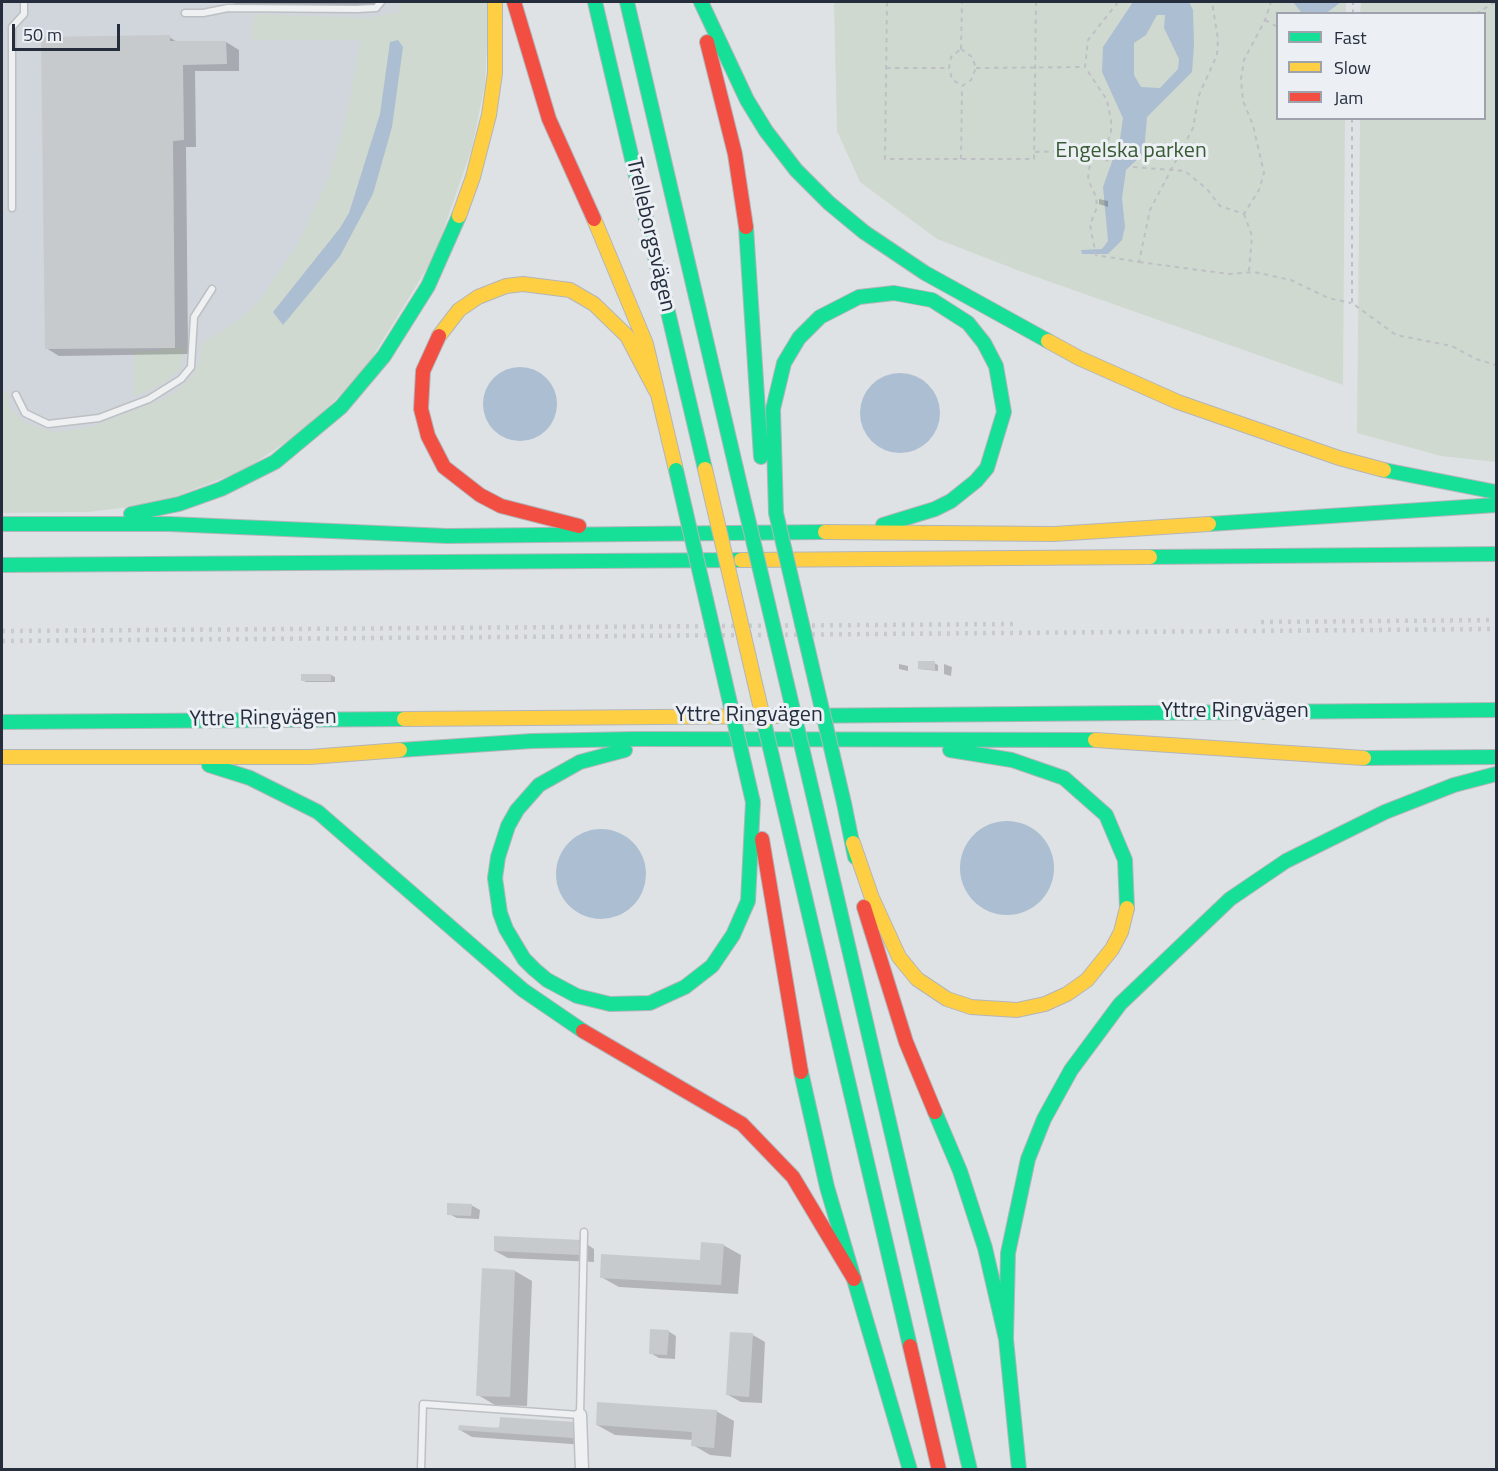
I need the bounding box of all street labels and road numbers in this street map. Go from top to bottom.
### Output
street label: Trelleborgsvägen [619,155,681,315]
street label: Yttre Ringvägen [1161,699,1309,725]
street label: Yttre Ringvägen [675,703,823,729]
street label: Yttre Ringvägen [189,705,337,733]

